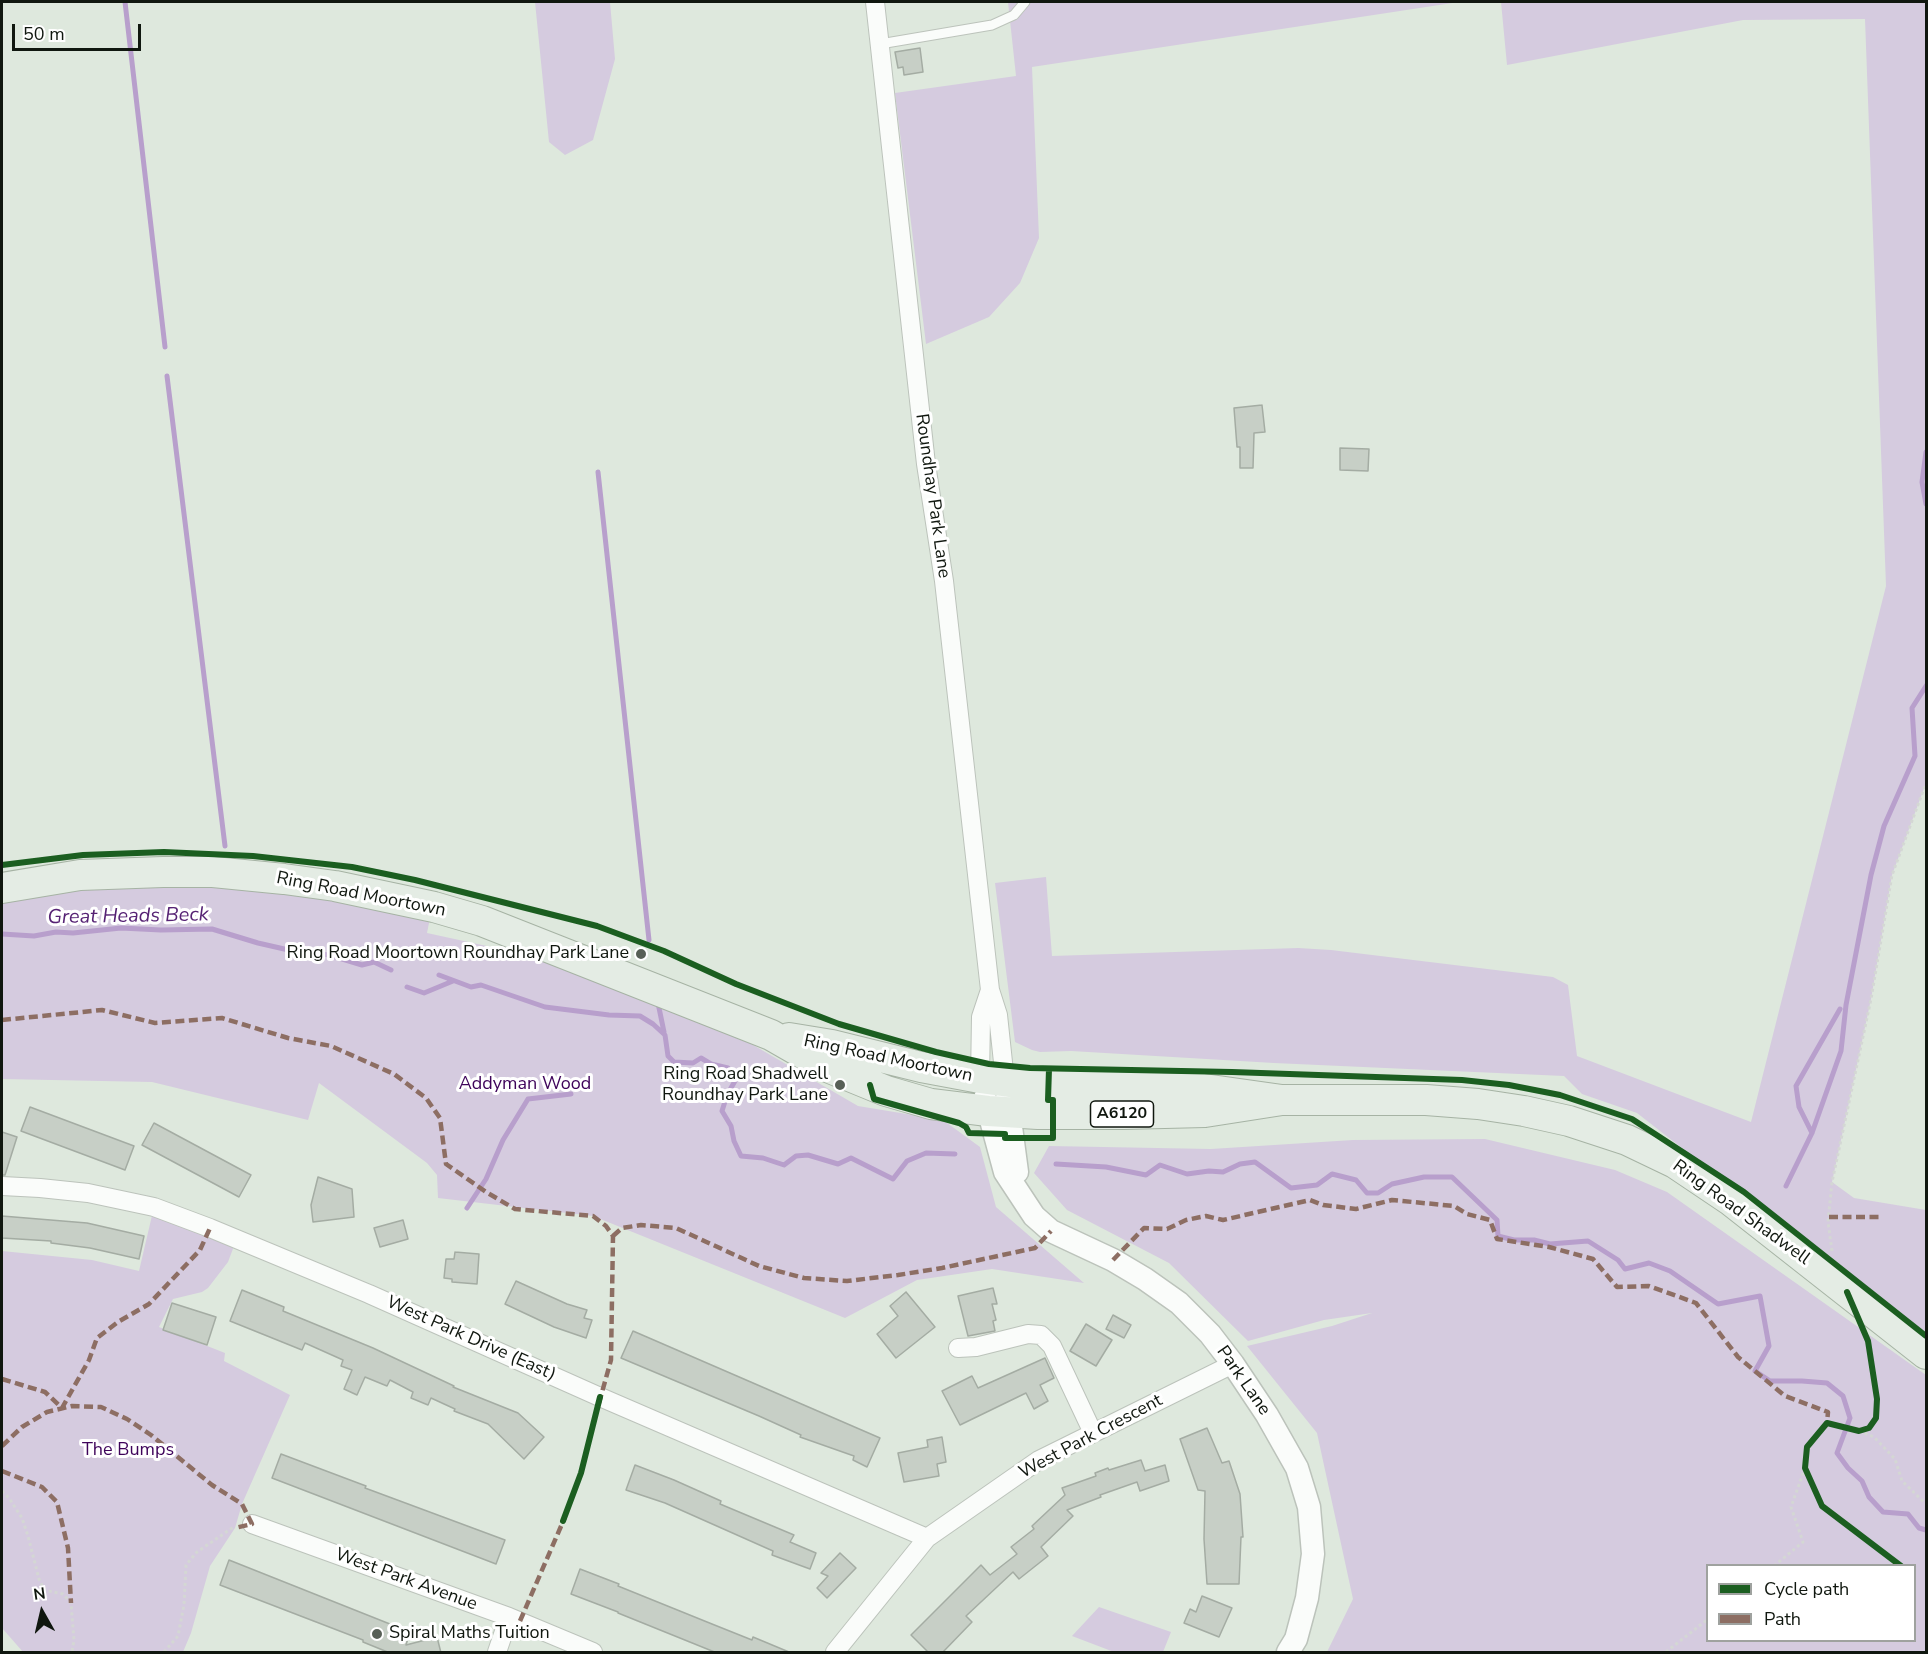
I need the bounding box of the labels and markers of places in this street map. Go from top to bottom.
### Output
place label: Ring Road Moortown Roundhay Park Lane [287,943,629,965]
marker: Ring Road Moortown Roundhay Park Lane [634,947,648,961]
place label: Ring Road Shadwell Roundhay Park Lane [662,1064,828,1106]
marker: Ring Road Shadwell Roundhay Park Lane [833,1078,847,1092]
place label: Spiral Maths Tuition [389,1623,550,1645]
marker: Spiral Maths Tuition [370,1627,384,1641]

